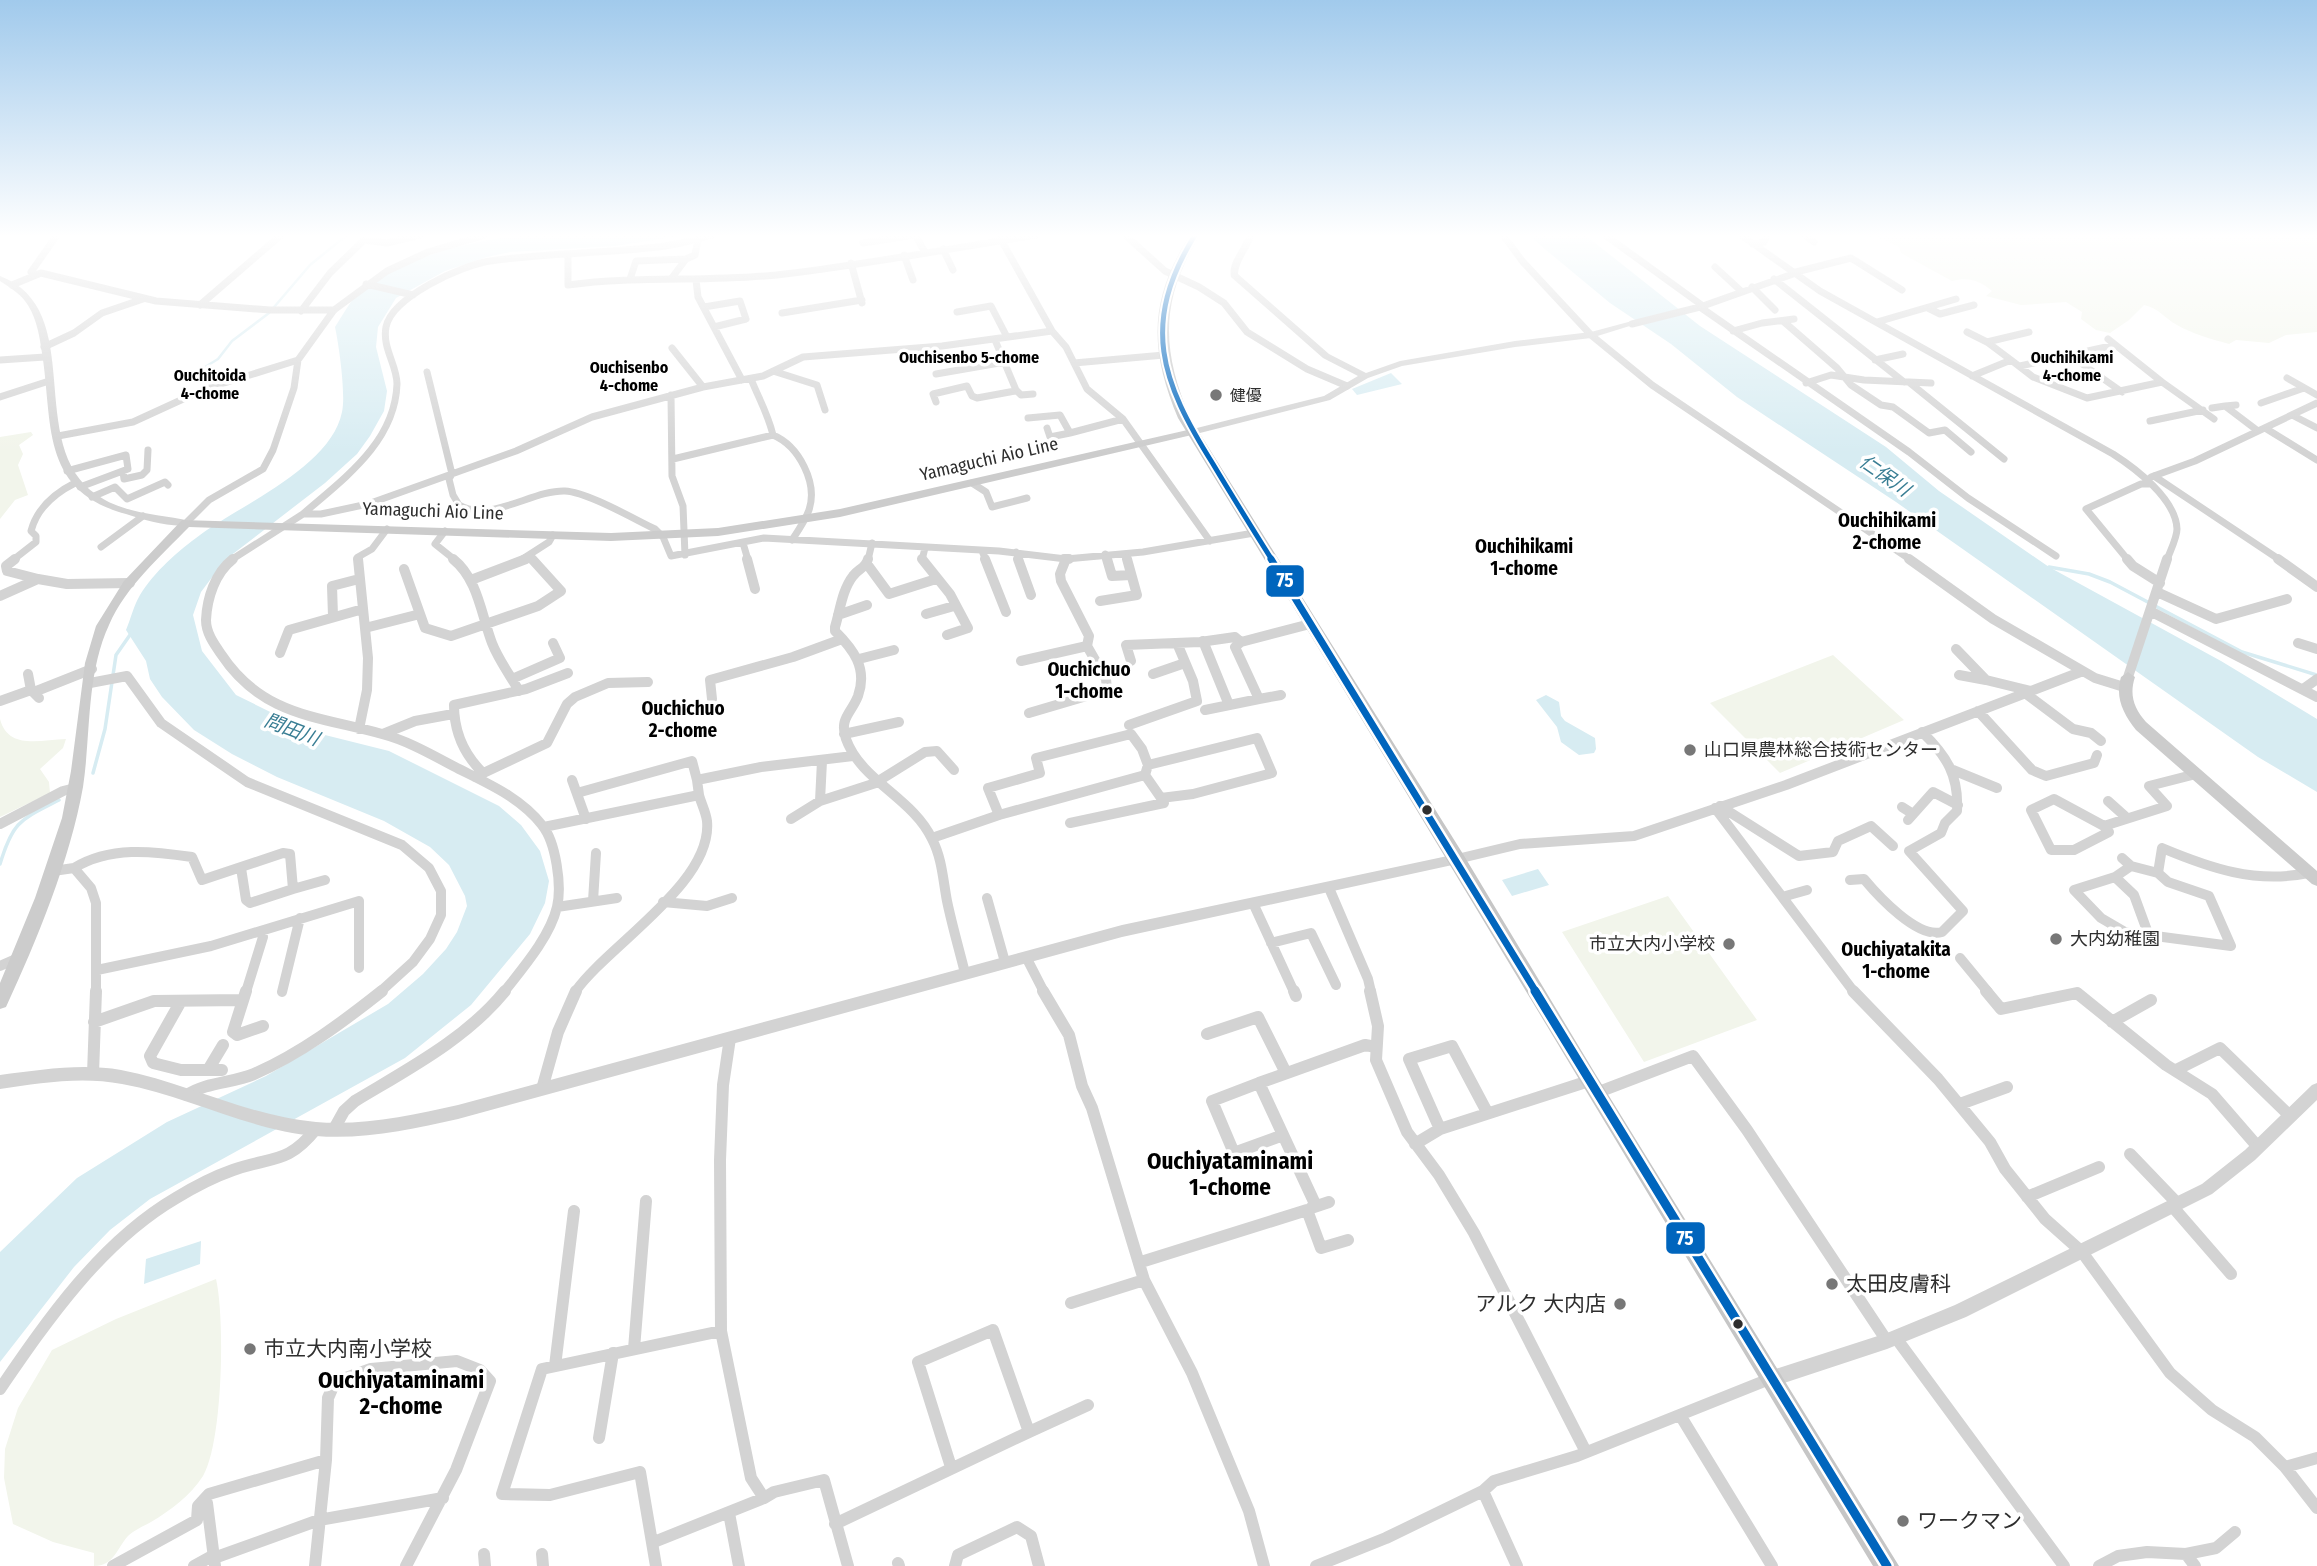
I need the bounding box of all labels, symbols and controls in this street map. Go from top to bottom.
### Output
district label: Ouchisenbo 5-chome [899,348,1039,367]
district label: Ouchihikami 4-chome [2031,348,2113,385]
district label: Ouchisenbo 4-chome [590,358,669,395]
district label: Ouchitoida 4-chome [174,366,246,403]
place label: 健優 [1230,386,1262,405]
marker: 健優 [1208,387,1224,403]
street label: Yamaguchi Aio Line [918,432,1060,486]
water label: 仁保川 [1855,450,1916,502]
street label: Yamaguchi Aio Line [362,498,504,524]
district label: Ouchihikami 2-chome [1838,509,1936,554]
district label: Ouchihikami 1-chome [1475,535,1573,580]
line badge: 75 [1265,564,1305,598]
text: 75 [1276,569,1294,592]
district label: Ouchichuo 1-chome [1047,658,1131,703]
district label: Ouchichuo 2-chome [641,697,725,742]
water label: 問田川 [261,709,324,751]
place label: 山口県農林総合技術センター [1704,739,1938,761]
marker: 山口県農林総合技術センター [1682,742,1698,758]
unlabelled marker [1420,803,1434,817]
place label: 大内幼稚園 [2070,928,2160,950]
marker: 大内幼稚園 [2048,931,2064,947]
place label: 市立大内小学校 [1589,933,1715,955]
marker: 市立大内小学校 [1721,936,1737,952]
district label: Ouchiyatakita 1-chome [1841,938,1951,983]
district label: Ouchiyataminami 1-chome [1147,1147,1313,1201]
line badge: 75 [1665,1221,1706,1255]
text: 75 [1676,1227,1694,1250]
place label: 太田皮膚科 [1846,1271,1951,1297]
marker: 太田皮膚科 [1824,1276,1840,1292]
place label: アルク 大内店 [1475,1291,1606,1317]
marker: アルク 大内店 [1612,1296,1628,1312]
unlabelled marker [1731,1317,1745,1331]
place label: 市立大内南小学校 [264,1336,432,1362]
marker: 市立大内南小学校 [242,1341,258,1357]
district label: Ouchiyataminami 2-chome [318,1366,484,1420]
place label: ワークマン [1917,1508,2022,1534]
marker: ワークマン [1895,1513,1911,1529]

